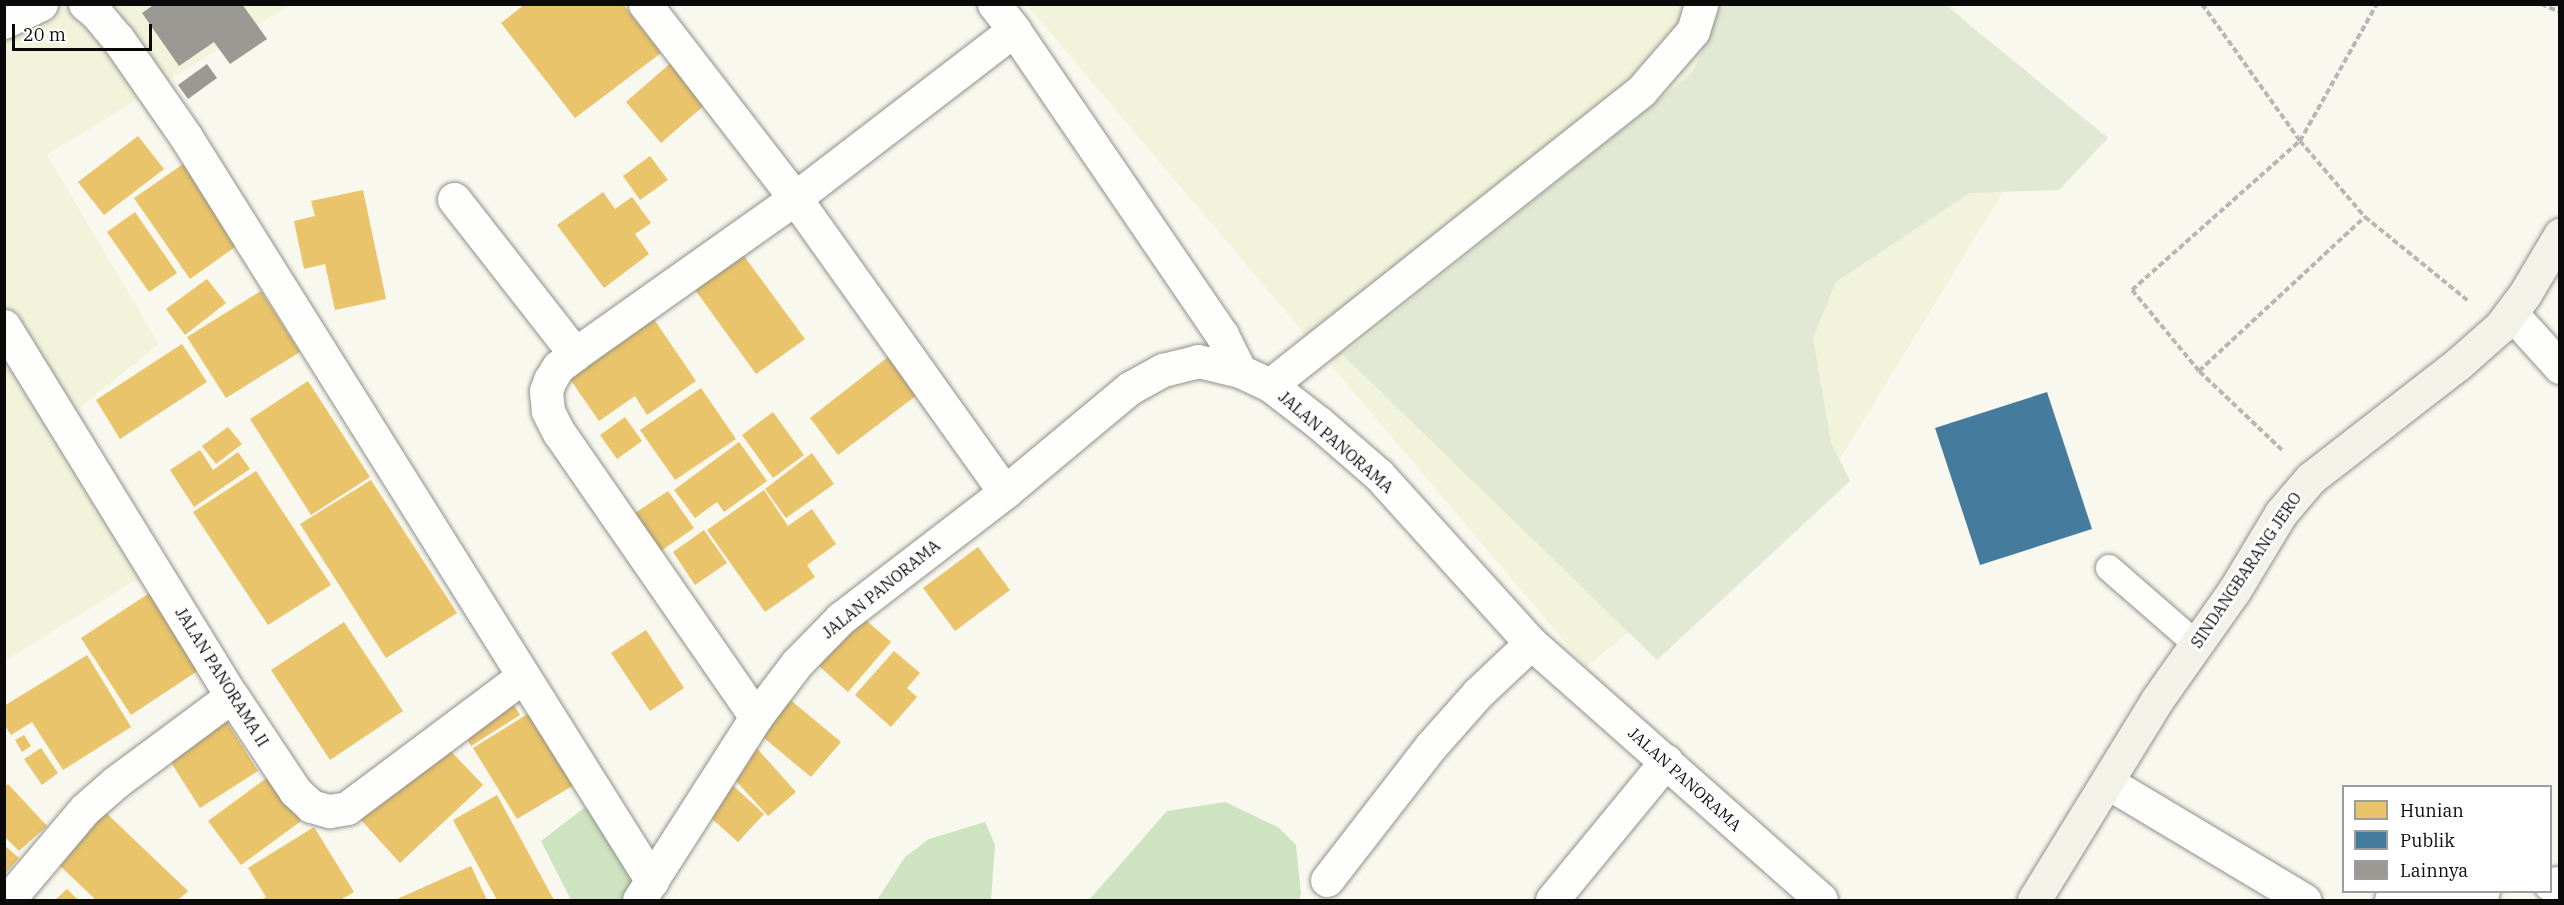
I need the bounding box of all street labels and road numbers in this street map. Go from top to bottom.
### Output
street label: JALAN PANORAMA [1275,387,1397,497]
street label: SINDANGBARANG JERO [2187,488,2305,652]
street label: JALAN PANORAMA [818,536,944,642]
street label: JALAN PANORAMA II [171,604,273,750]
street label: JALAN PANORAMA [1624,723,1746,835]

